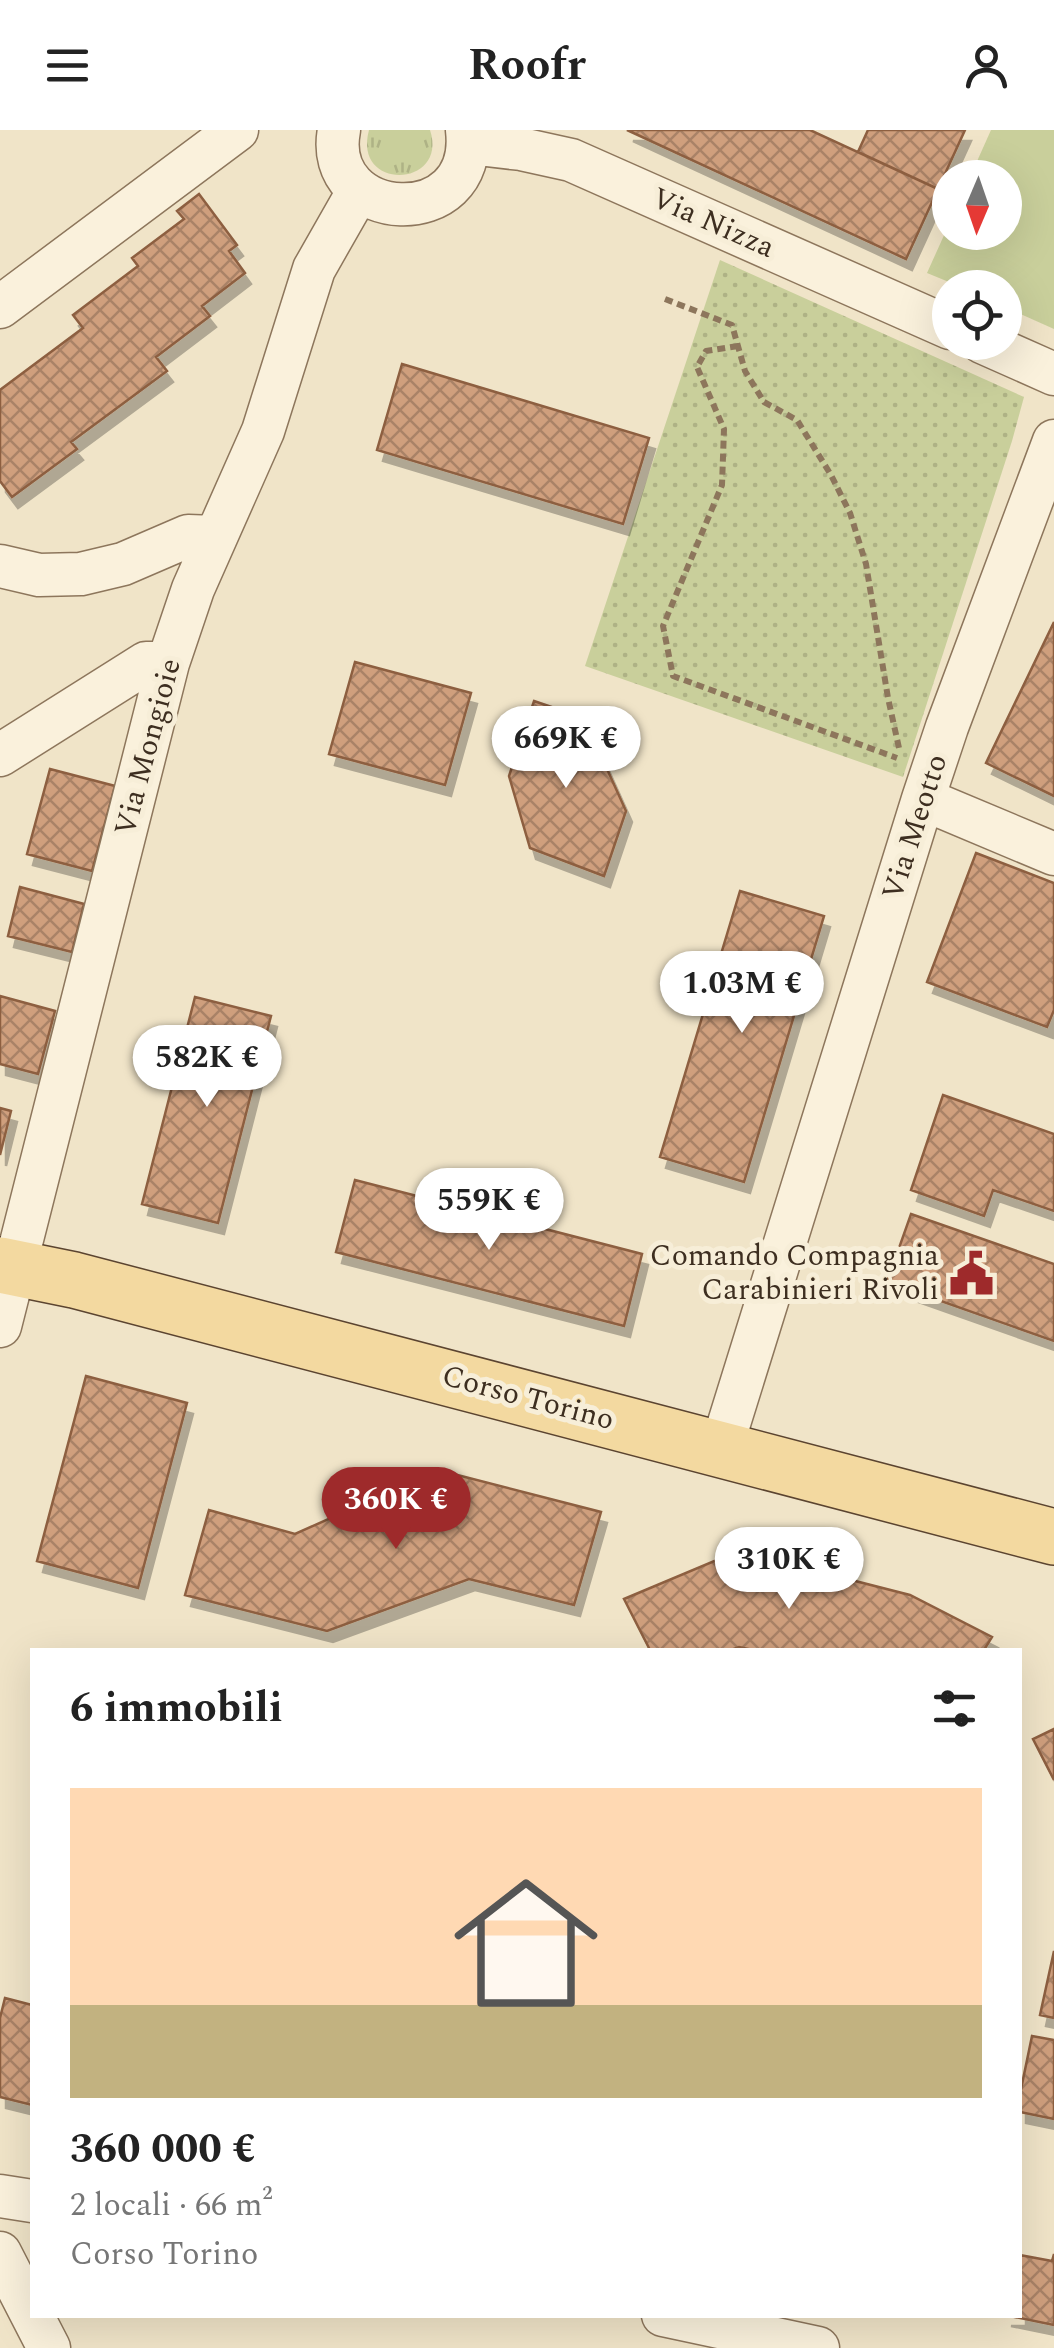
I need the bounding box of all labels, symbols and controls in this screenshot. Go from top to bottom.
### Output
text: Roofr [468,31,586,100]
icon: menu [40,38,95,93]
icon: person [959,38,1014,93]
north arrow [932,160,1022,250]
map controls [932,160,1022,360]
street label: Via Nizza [644,175,782,271]
button: locate [932,270,1022,360]
street label: Via Mongioie [102,653,194,841]
pin: 669K € [485,706,647,791]
text: 669K € [514,714,618,763]
street label: Via Meotto [870,748,960,906]
pin: 1.03M € [650,951,834,1036]
text: 1.03M € [682,959,802,1008]
pin: 582K € [126,1025,288,1110]
text: 582K € [155,1033,259,1082]
pin: 559K € [408,1168,570,1253]
text: 559K € [437,1176,541,1225]
place label: Comando Compagnia Carabinieri Rivoli [650,1233,939,1313]
public building icon: Comando Compagnia Carabinieri Rivoli [948,1249,996,1297]
street label: Corso Torino [437,1353,619,1443]
pin: 360K € [315,1467,477,1552]
text: 360K € [344,1475,448,1524]
pin: 310K € [708,1527,870,1612]
text: 310K € [737,1535,841,1584]
text: 6 immobili [70,1677,283,1740]
icon: filters [927,1681,982,1736]
icon: home [436,1853,616,2033]
text: 360 000 € [70,2118,256,2181]
text: 2 locali · 66 m² [70,2181,273,2230]
text: Corso Torino [70,2230,258,2279]

